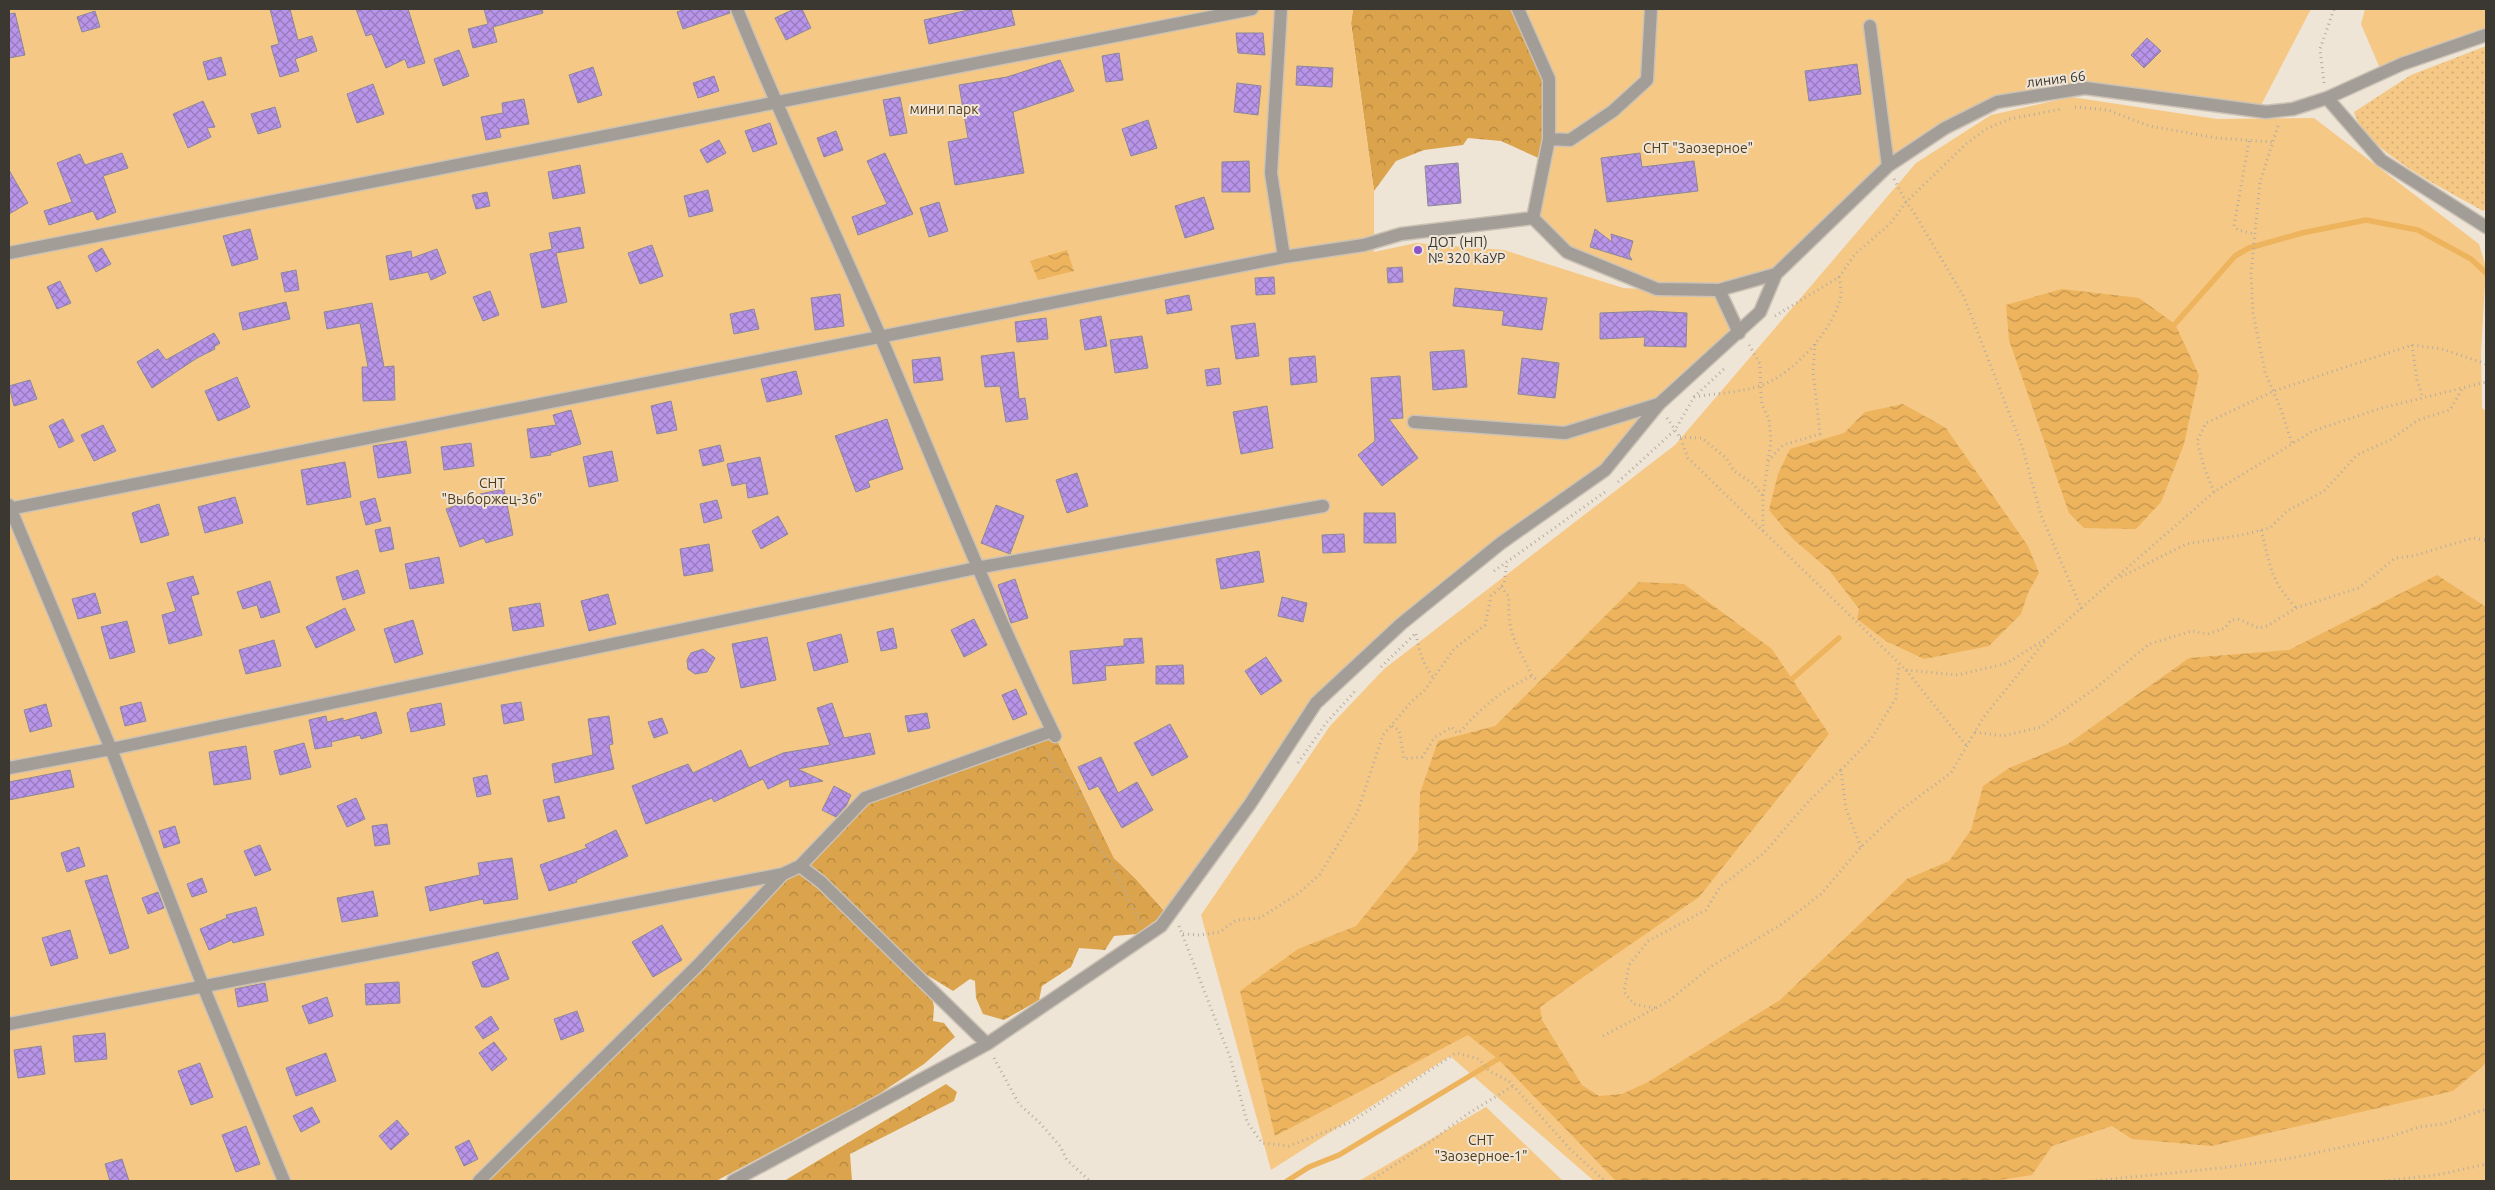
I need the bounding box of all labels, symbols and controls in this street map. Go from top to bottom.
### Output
street label: линия 66 [2026,67,2087,91]
park label: мини парк [910,101,978,117]
park label: СНТ "Заозерное" [1643,140,1753,156]
place label: ДОТ (НП) № 320 КаУР [1428,234,1505,266]
marker: ДОТ (НП) № 320 КаУР [1412,244,1424,256]
park label: СНТ "Выборжец-36" [442,475,542,507]
park label: СНТ "Заозерное-1" [1434,1132,1528,1164]

